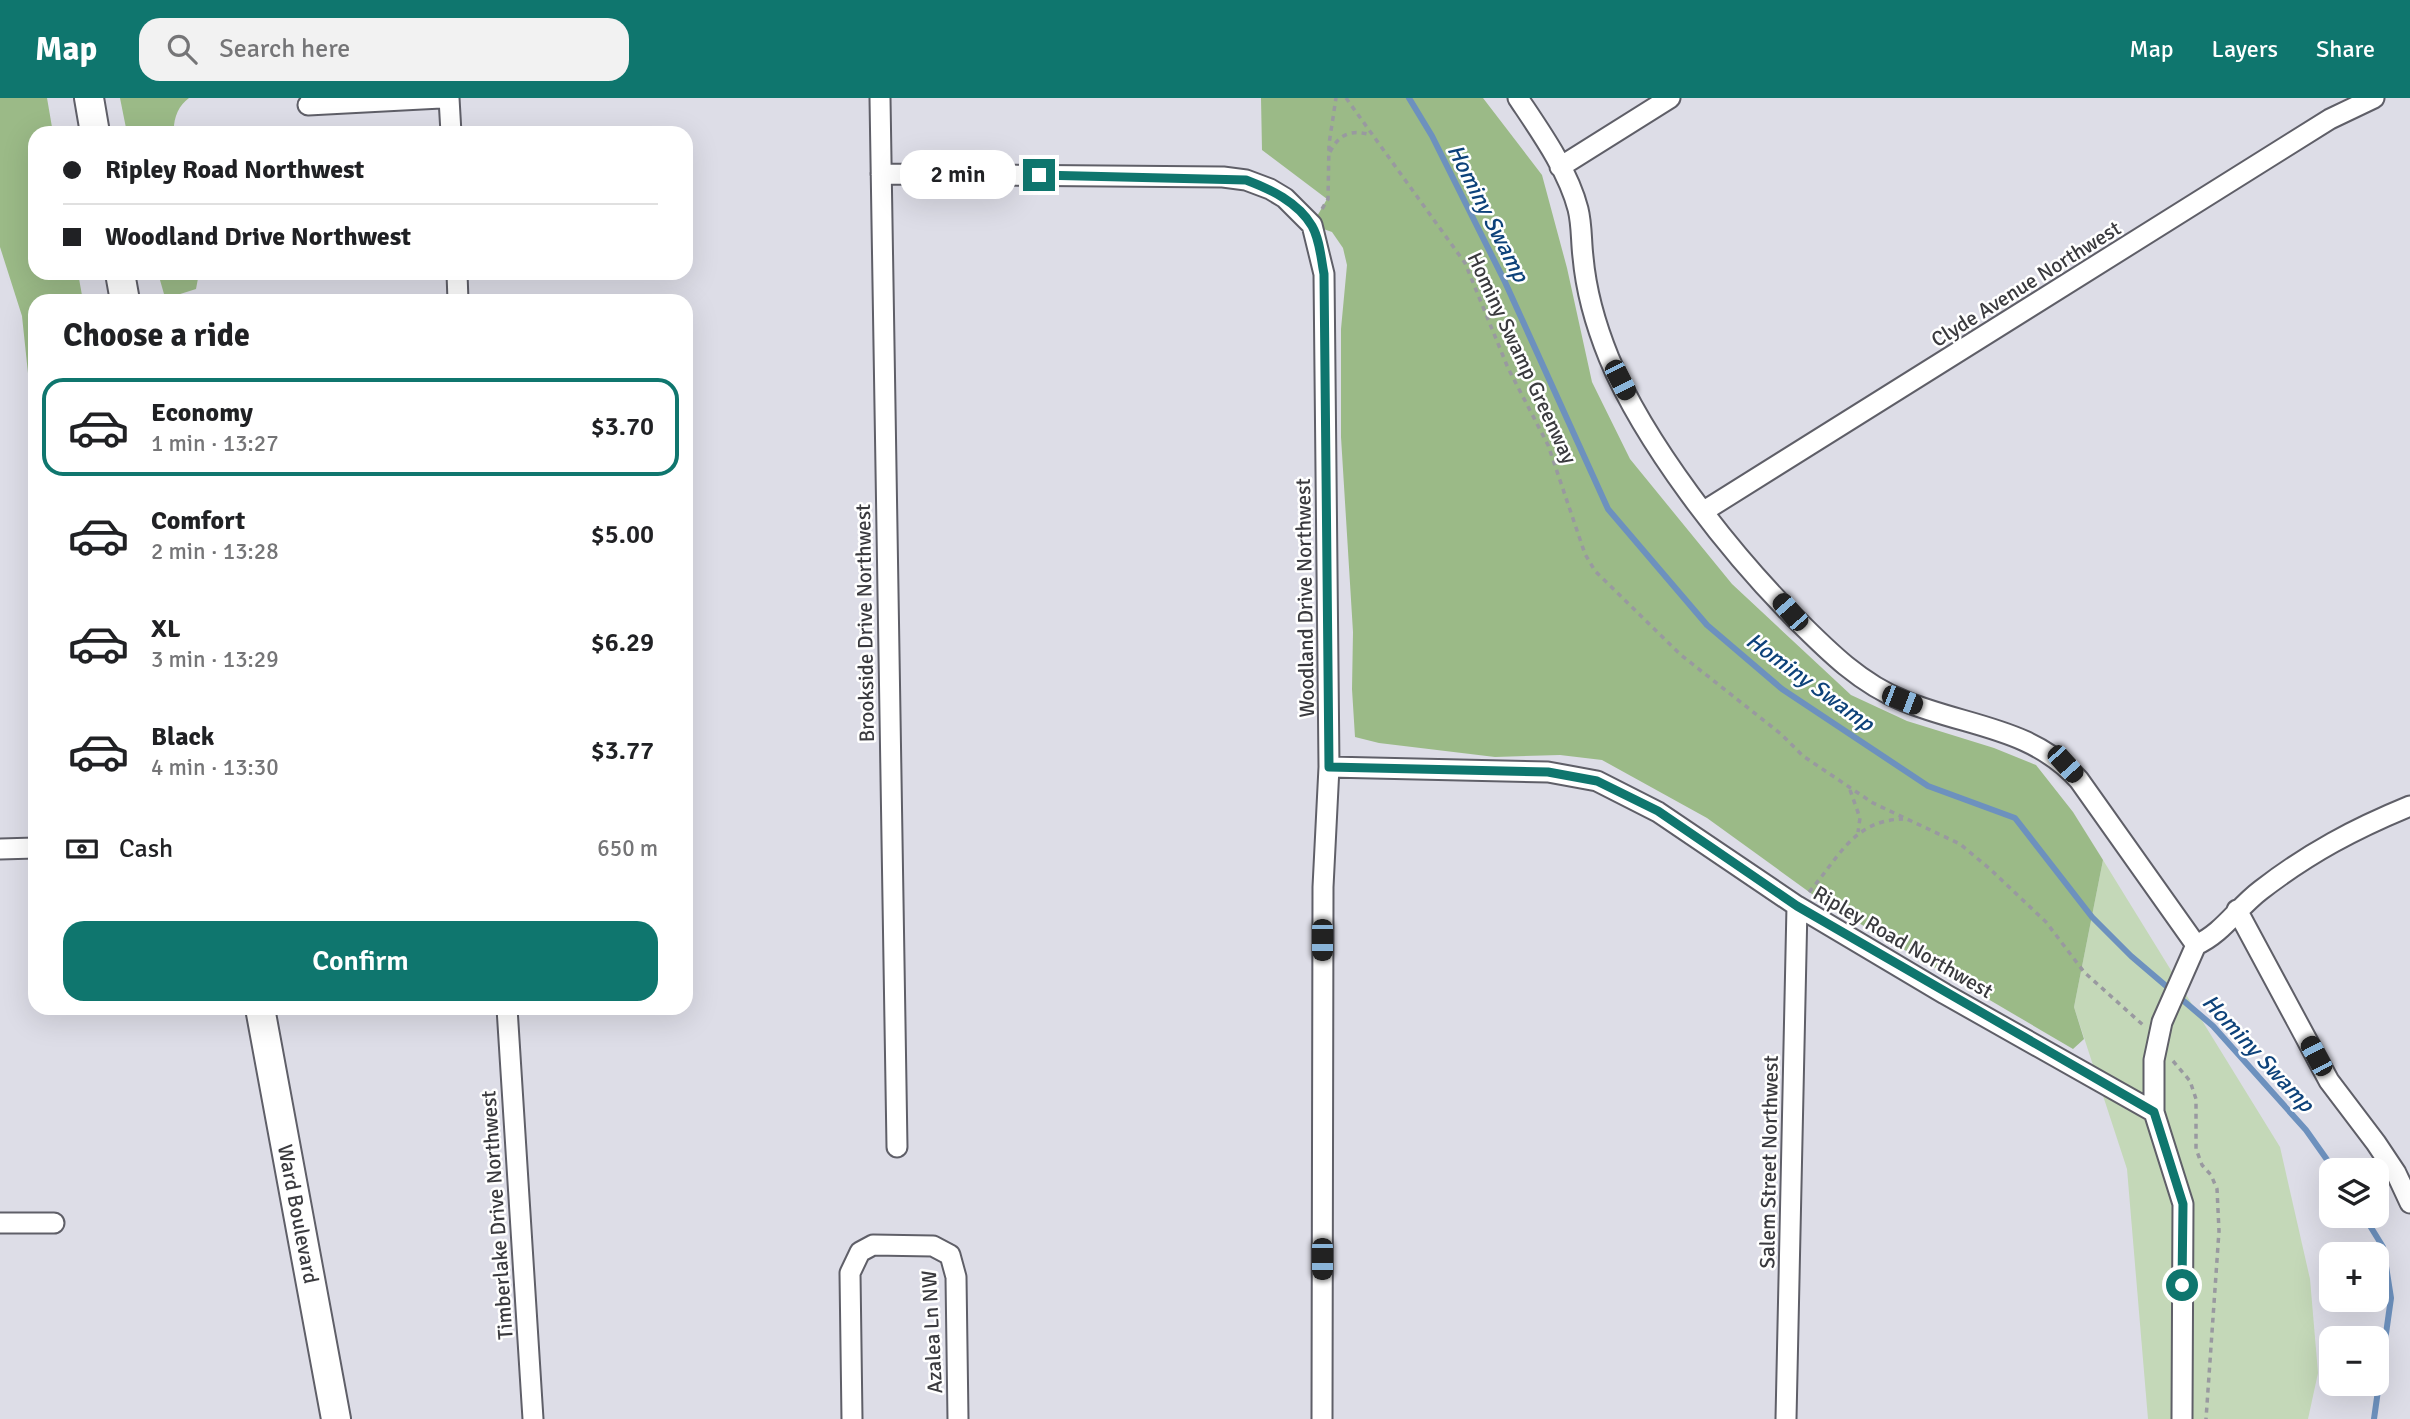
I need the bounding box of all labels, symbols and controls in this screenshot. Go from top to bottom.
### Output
search box [139,18,629,81]
text: Map [35,29,97,70]
icon: search [163,30,201,68]
text: Search here [219,33,350,65]
text: Map [2129,34,2174,64]
text: Layers [2212,34,2278,64]
text: Share [2316,34,2375,64]
water label: Hominy Swamp [1441,139,1536,288]
callout: 2 min [899,150,1014,200]
text: Ripley Road Northwest [105,154,364,186]
route end [1023,159,1055,191]
text: 2 min [930,160,986,189]
street label: Clyde Avenue Northwest [1926,215,2126,353]
text: Woodland Drive Northwest [105,221,411,253]
street label: Hominy Swamp Greenway [1461,248,1583,468]
text: Choose a ride [63,316,250,355]
car [1602,357,1639,403]
icon: car [67,396,130,459]
text: Economy [151,397,253,429]
text: $3.70 [591,411,654,443]
text: 1 min · 13:27 [151,429,279,458]
street label: Woodland Drive Northwest [1290,478,1320,718]
street label: Brookside Drive Northwest [850,503,880,743]
icon: car [67,504,130,567]
text: Comfort [151,505,245,537]
text: $5.00 [591,519,654,551]
text: 2 min · 13:28 [151,537,279,566]
car [1769,589,1812,635]
icon: car [67,612,130,675]
text: XL [151,613,181,645]
water label: Hominy Swamp [1740,626,1881,739]
text: $6.29 [591,627,654,659]
text: 3 min · 13:29 [151,645,279,674]
car [1879,683,1926,717]
icon: car [67,720,130,783]
text: Black [151,721,214,753]
text: $3.77 [591,735,654,767]
car [2044,741,2087,787]
text: 4 min · 13:30 [151,753,279,782]
icon: cash [63,830,101,868]
text: Cash [119,833,173,865]
text: 650 m [597,834,658,863]
street label: Ripley Road Northwest [1808,880,1998,1004]
car [1312,919,1333,961]
button: Confirm [63,921,658,1001]
water label: Hominy Swamp [2196,988,2321,1119]
car [2297,1033,2336,1079]
street label: Salem Street Northwest [1754,1055,1784,1269]
street label: Timberlake Drive Northwest [475,1090,519,1340]
street label: Ward Boulevard [272,1142,324,1286]
map controls [2319,1158,2389,1396]
button: layers [2319,1158,2389,1228]
car [1312,1238,1333,1280]
button: + [2319,1242,2389,1312]
street label: Azalea Ln NW [916,1269,948,1394]
route start [2166,1269,2198,1301]
button: − [2319,1326,2389,1396]

